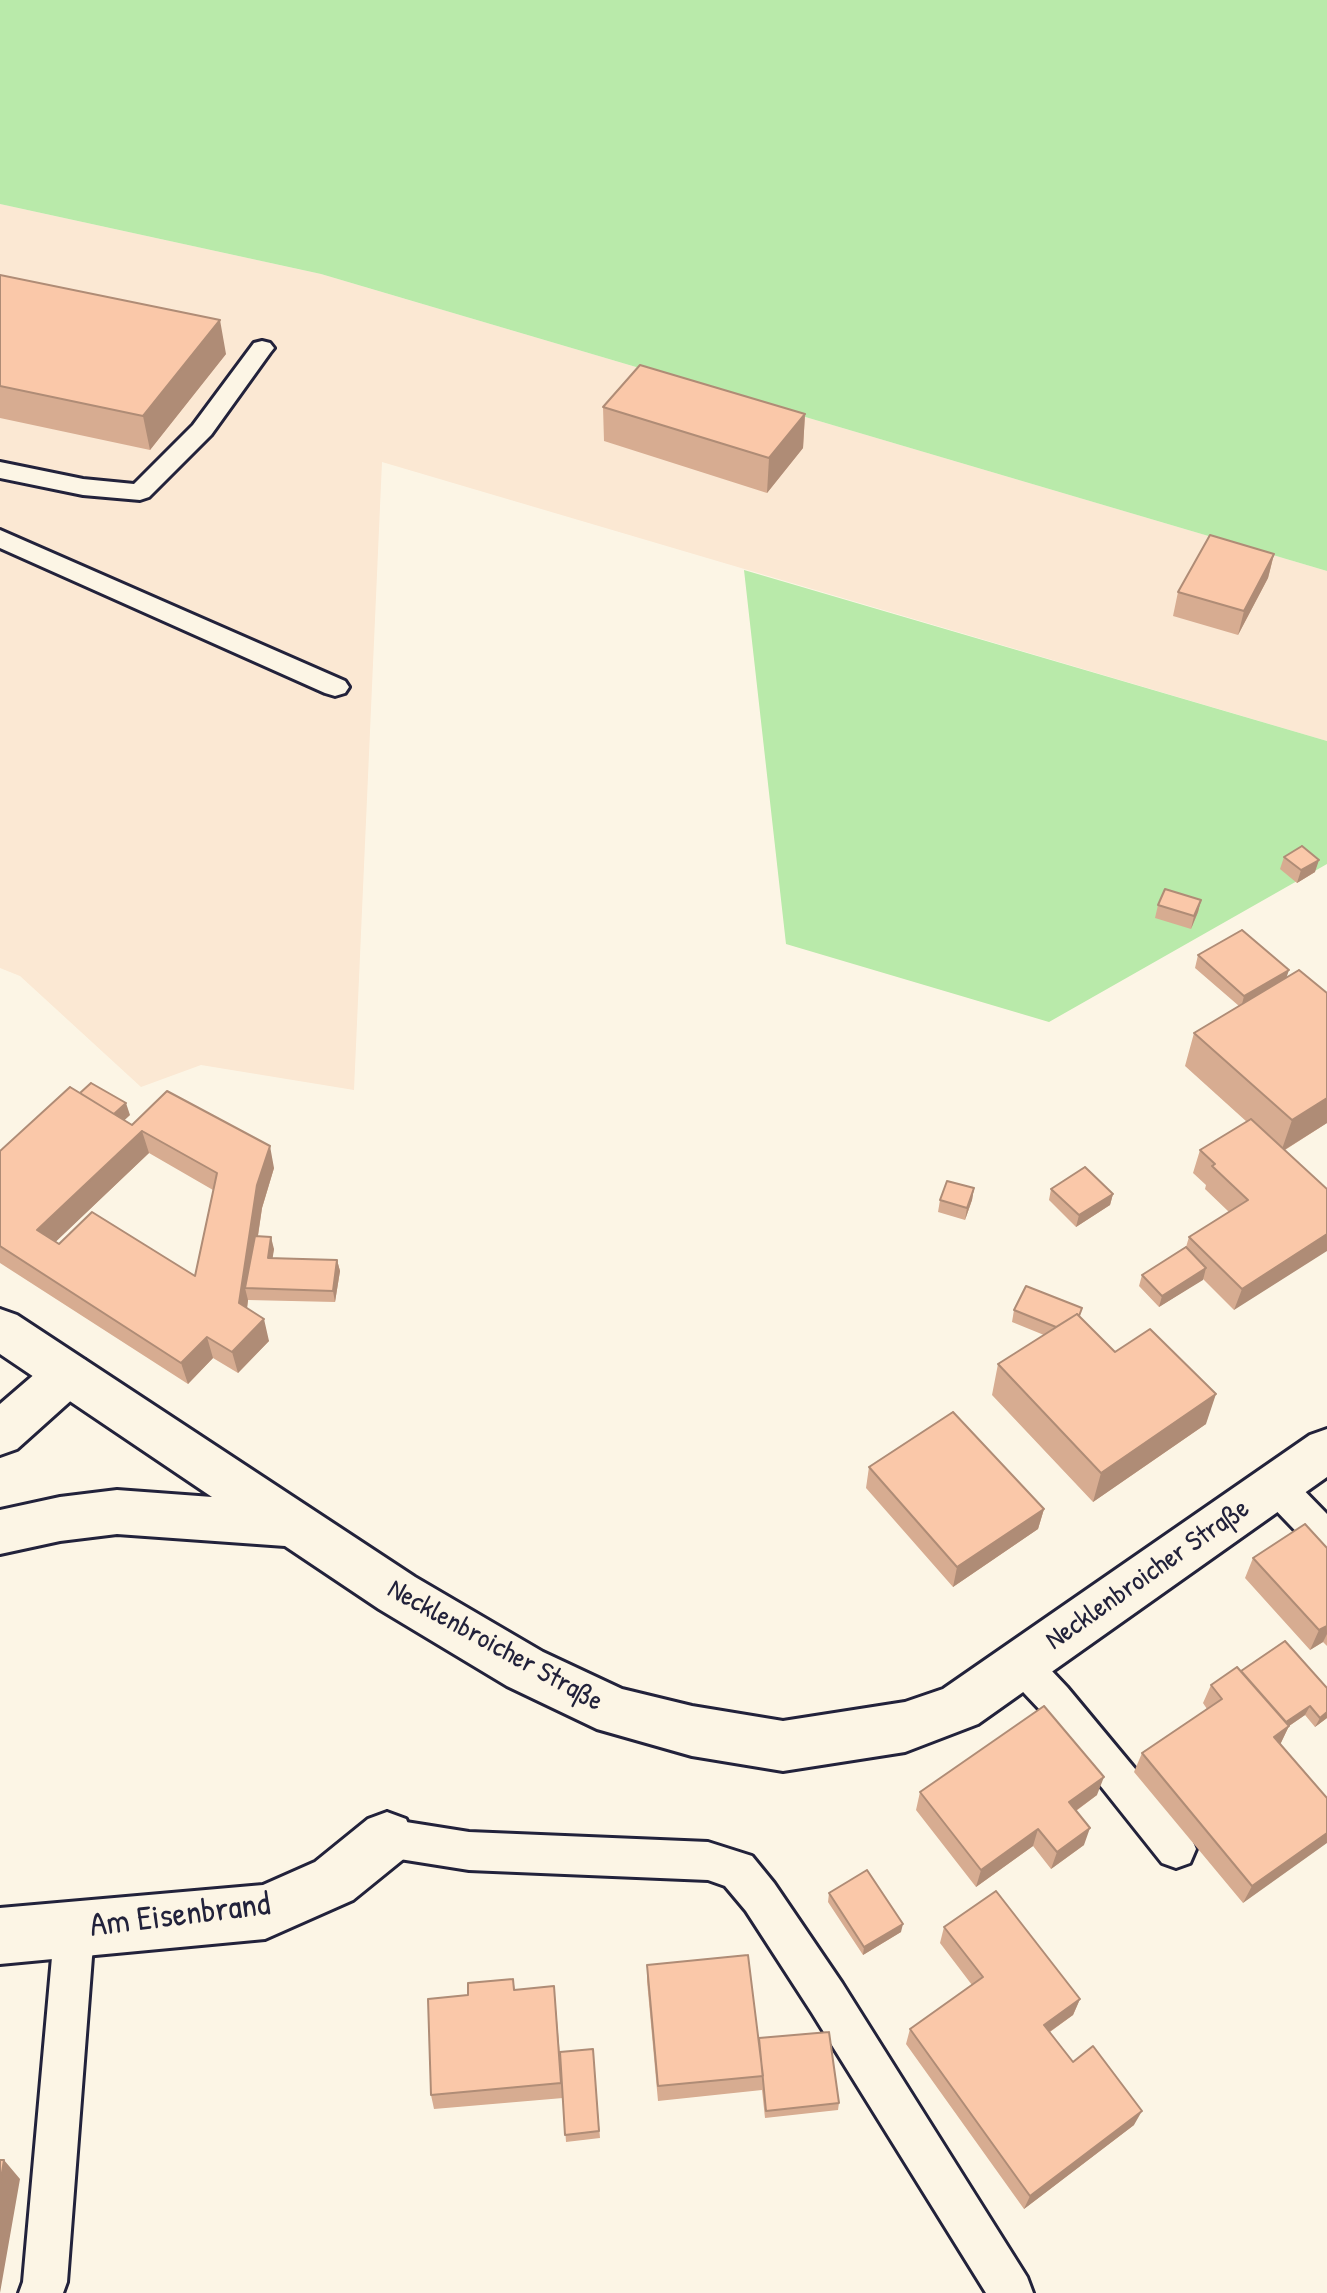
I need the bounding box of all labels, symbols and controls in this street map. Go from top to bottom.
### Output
street label: Necklenbroicher Straße [1040,1492,1256,1658]
street label: Necklenbroicher Straße [382,1573,608,1719]
street label: Am Eisenbrand [88,1885,272,1947]

